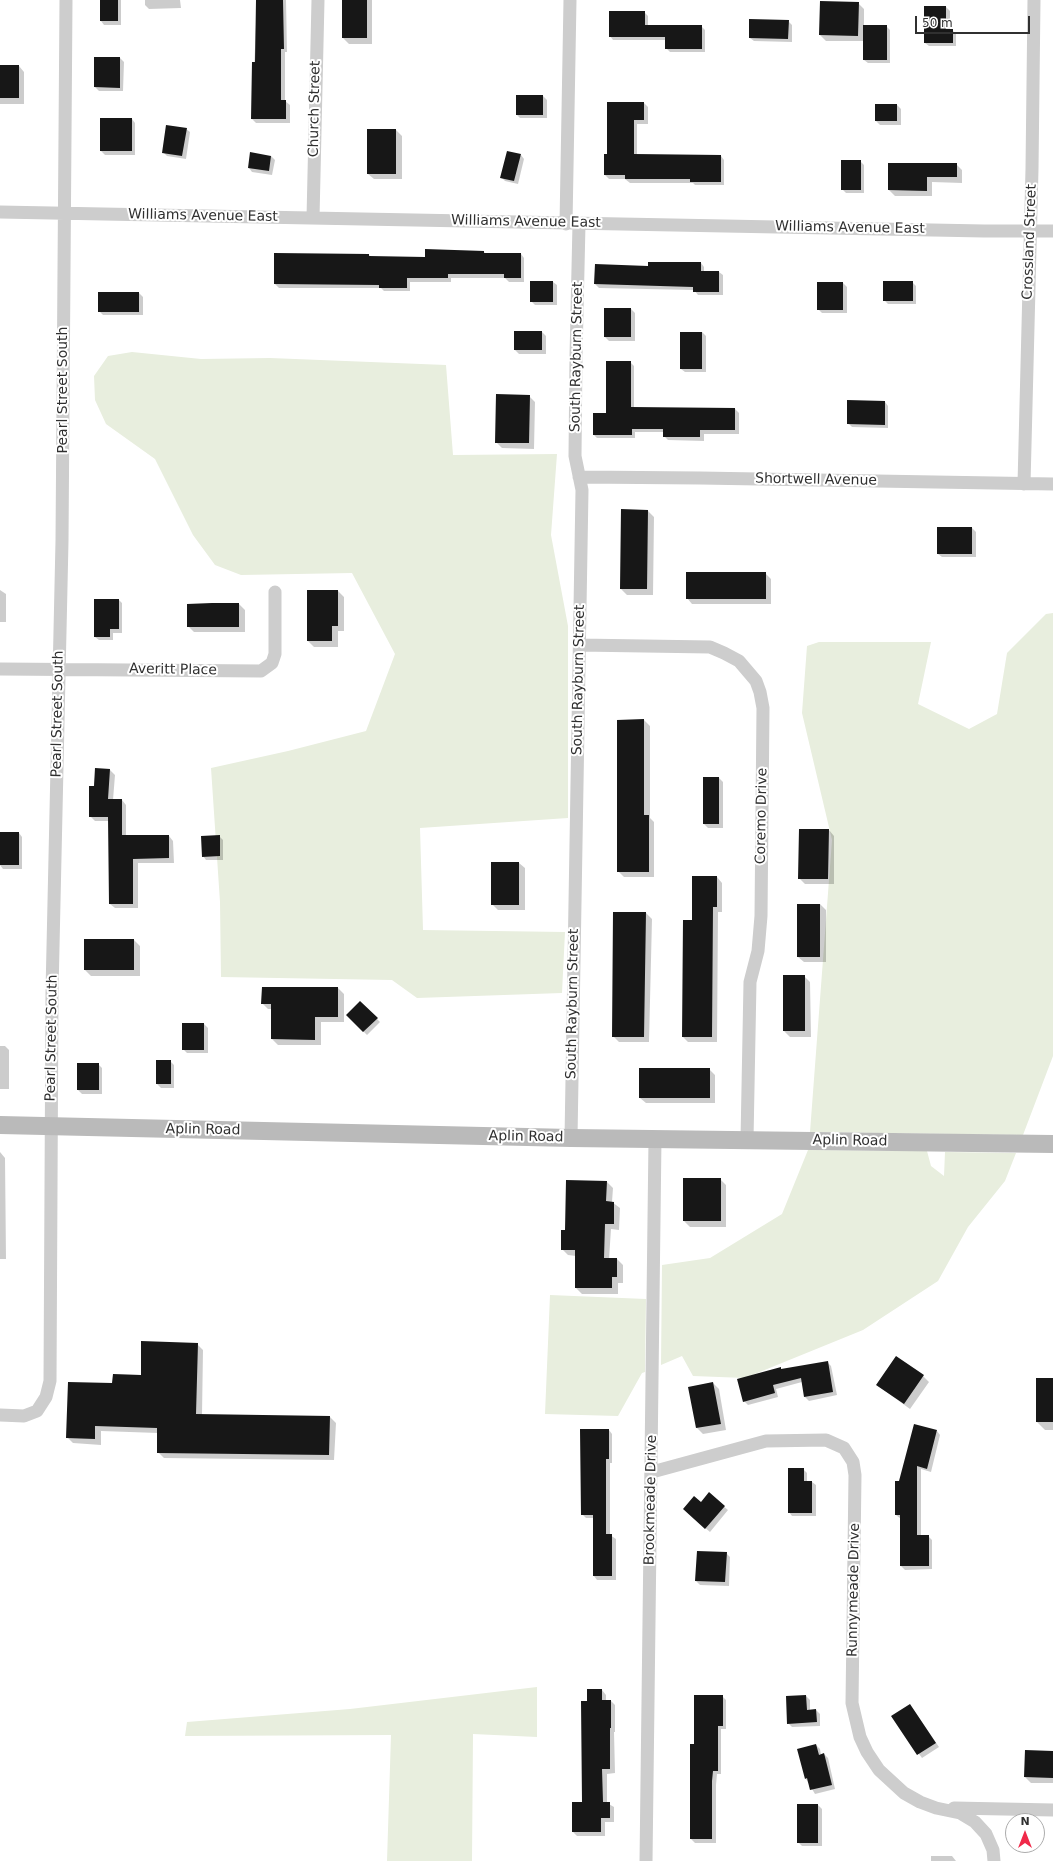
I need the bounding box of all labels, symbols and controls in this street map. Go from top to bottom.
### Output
scale bar [917,8,1032,34]
text: 50 m [922,16,953,30]
street label: Church Street [306,61,324,157]
street label: Crossland Street [1020,184,1040,300]
street label: Williams Avenue East [128,206,278,226]
street label: Williams Avenue East [451,212,601,232]
street label: Williams Avenue East [775,218,925,238]
street label: South Rayburn Street [567,282,587,432]
street label: Pearl Street South [55,327,71,453]
street label: Shortwell Avenue [755,471,877,489]
street label: South Rayburn Street [569,605,589,755]
street label: Pearl Street South [48,650,68,778]
street label: Averitt Place [129,661,217,679]
street label: Coremo Drive [753,768,771,864]
street label: South Rayburn Street [563,929,583,1079]
street label: Pearl Street South [42,974,62,1102]
street label: Aplin Road [166,1121,240,1139]
street label: Aplin Road [489,1128,563,1146]
street label: Aplin Road [813,1132,887,1150]
street label: Brookmeade Drive [641,1435,661,1565]
street label: Runnymeade Drive [844,1523,864,1657]
north arrow [1005,1813,1045,1853]
text: N [1020,1815,1030,1828]

